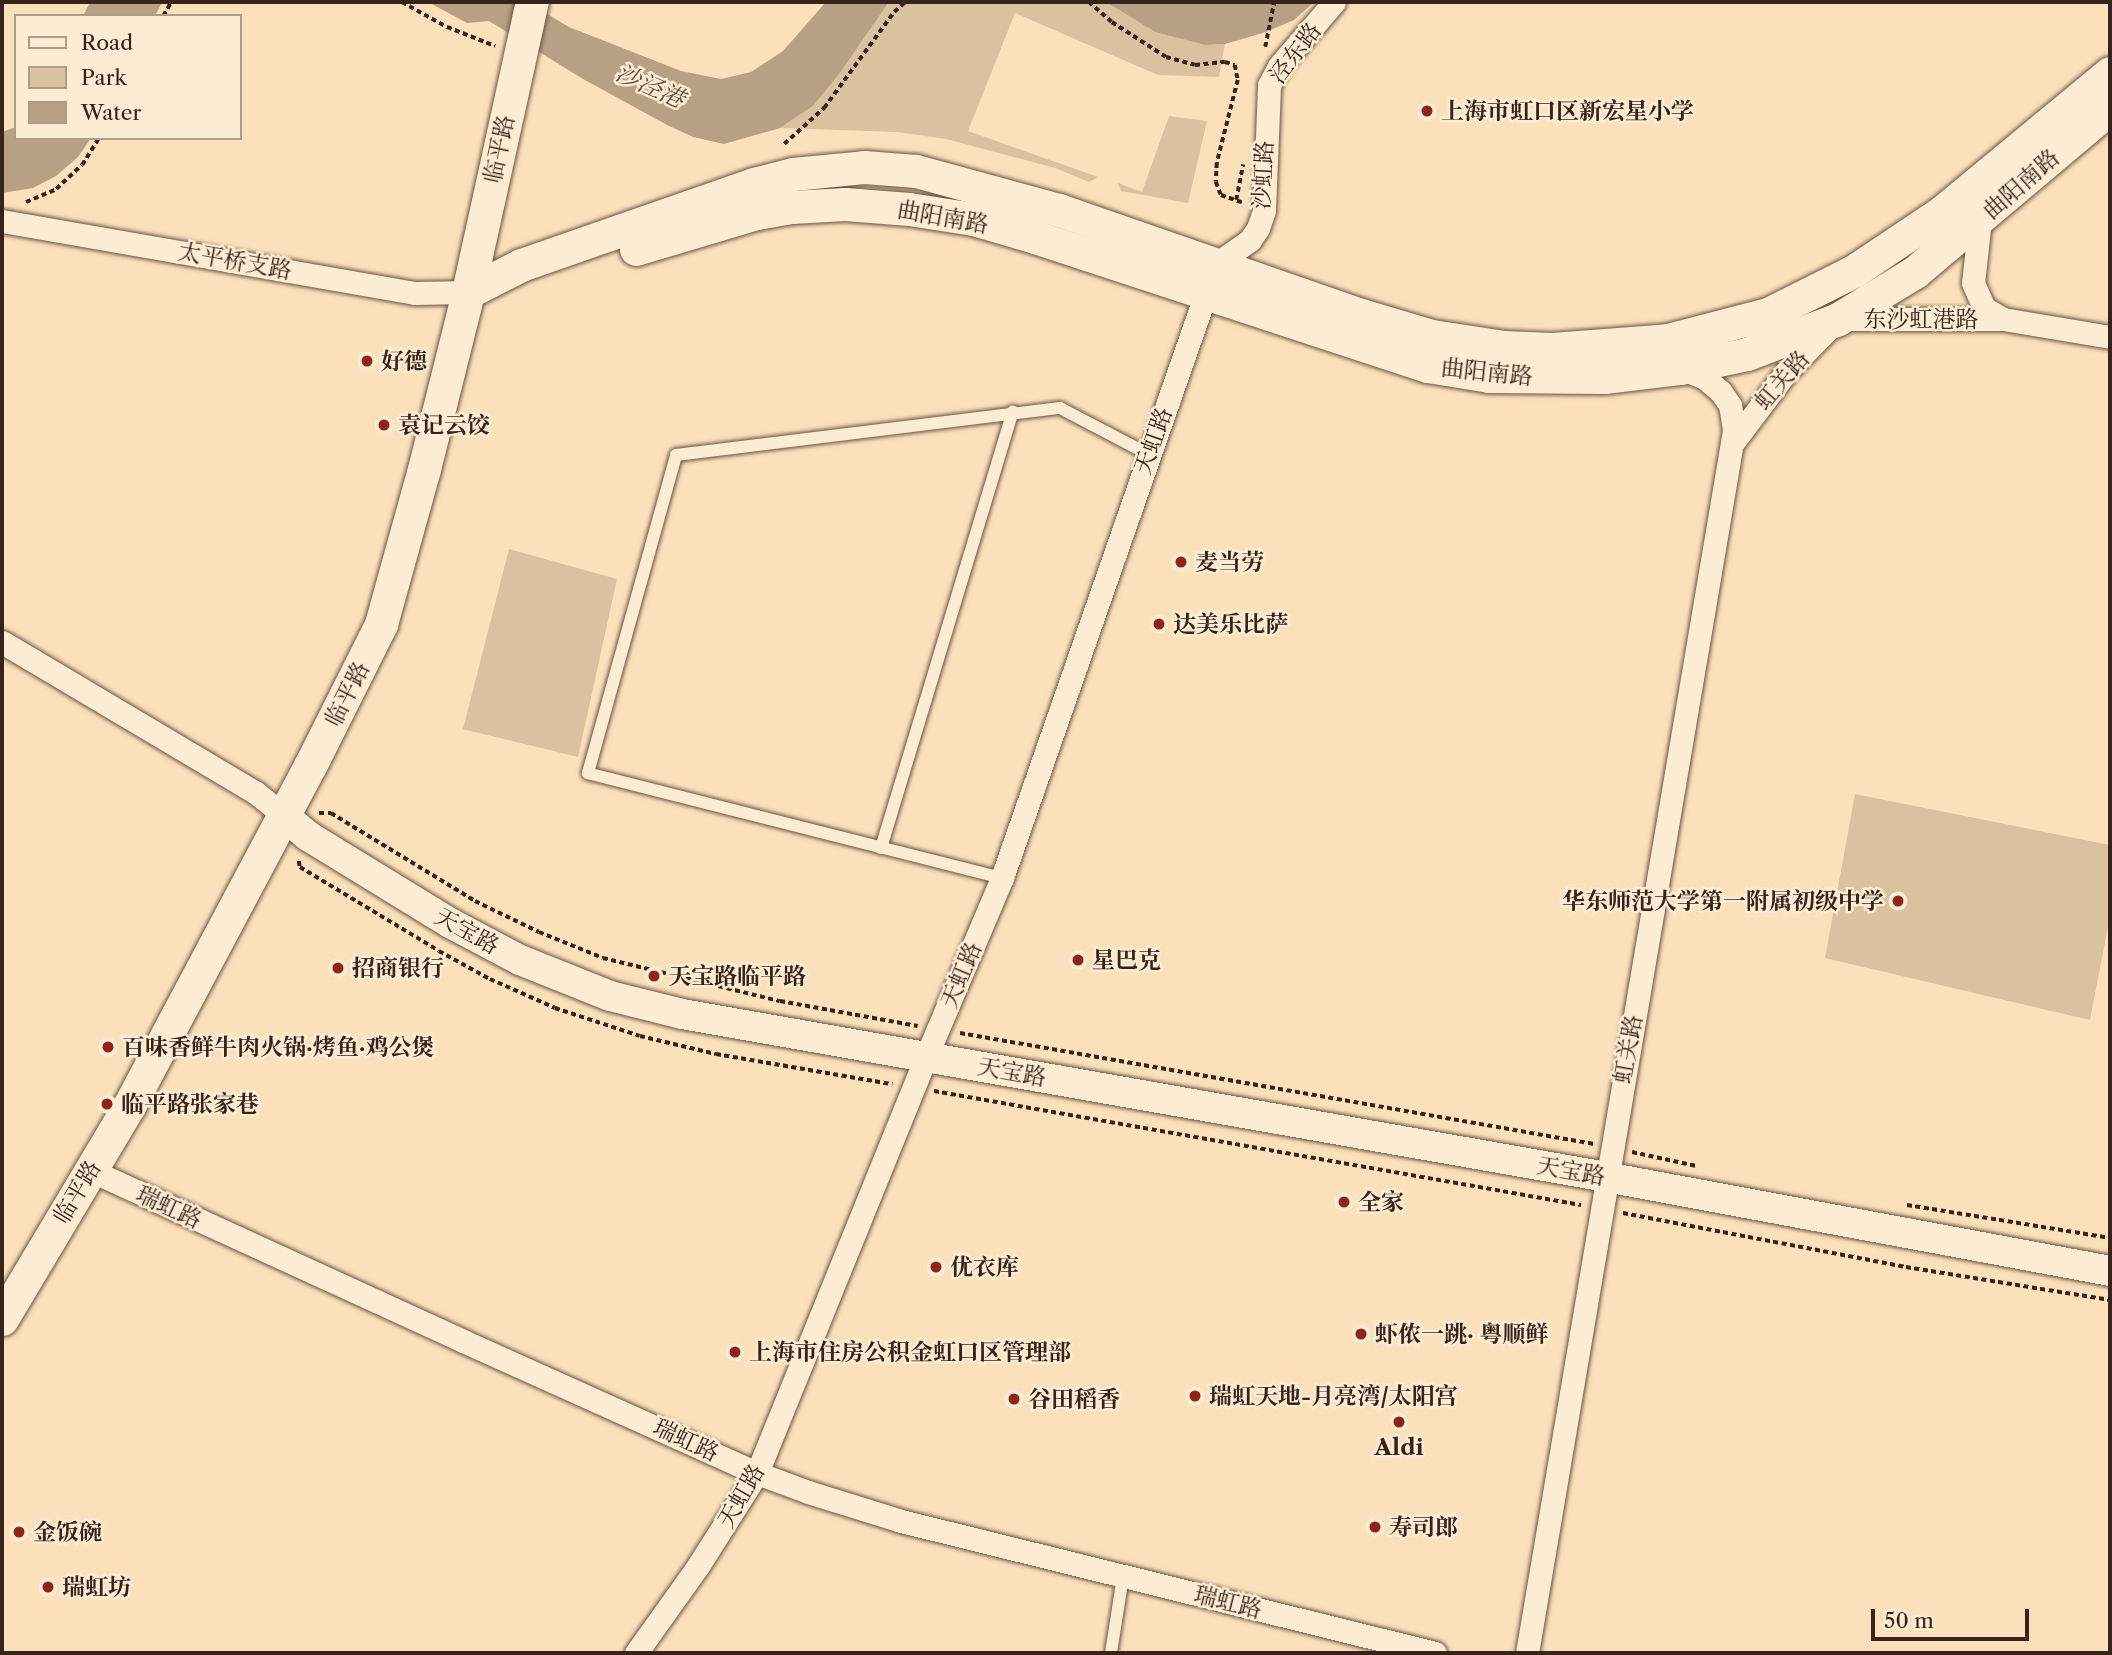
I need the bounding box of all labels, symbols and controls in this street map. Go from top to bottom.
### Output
legend [14,14,242,140]
street label: 泾东路 [1263,17,1327,89]
text: Road [81,30,133,55]
water label: 沙泾港 [611,58,689,114]
text: Park [81,65,127,90]
place label: 上海市虹口区新宏星小学 [1441,97,1694,125]
text: Water [81,100,141,125]
marker: 上海市虹口区新宏星小学 [1419,103,1435,119]
street label: 临平路 [478,112,520,186]
street label: 沙虹路 [1247,140,1279,210]
street label: 曲阳南路 [1977,143,2065,225]
street label: 曲阳南路 [895,195,991,239]
street label: 太平桥支路 [176,237,294,285]
street label: 东沙虹港路 [1864,305,1978,333]
street label: 虹关路 [1749,345,1815,415]
place label: 好德 [381,347,427,375]
marker: 好德 [359,353,375,369]
street label: 曲阳南路 [1440,353,1534,391]
street label: 天虹路 [1128,404,1178,478]
place label: 袁记云饺 [398,411,490,439]
marker: 袁记云饺 [376,417,392,433]
place label: 麦当劳 [1195,548,1264,576]
marker: 麦当劳 [1173,554,1189,570]
place label: 达美乐比萨 [1173,610,1288,638]
marker: 达美乐比萨 [1151,616,1167,632]
street label: 临平路 [319,657,375,731]
place label: 华东师范大学第一附属初级中学 [1562,887,1884,915]
marker: 华东师范大学第一附属初级中学 [1890,893,1906,909]
street label: 天宝路 [430,902,504,960]
street label: 天虹路 [935,938,987,1012]
place label: 星巴克 [1092,946,1161,974]
marker: 星巴克 [1070,952,1086,968]
place label: 招商银行 [352,954,444,982]
marker: 招商银行 [330,960,346,976]
place label: 天宝路临平路 [668,962,806,990]
marker: 天宝路临平路 [646,968,662,984]
street label: 虹关路 [1608,1013,1648,1085]
place label: 百味香鲜牛肉火锅·烤鱼·鸡公煲 [122,1033,435,1061]
marker: 百味香鲜牛肉火锅·烤鱼·鸡公煲 [100,1039,116,1055]
street label: 天宝路 [976,1052,1048,1092]
place label: 临平路张家巷 [121,1090,259,1118]
marker: 临平路张家巷 [99,1096,115,1112]
street label: 天宝路 [1535,1151,1607,1191]
street label: 临平路 [47,1155,107,1229]
street label: 瑞虹路 [132,1180,206,1234]
place label: 全家 [1358,1188,1404,1216]
marker: 全家 [1336,1194,1352,1210]
place label: 优衣库 [950,1253,1019,1281]
marker: 优衣库 [928,1259,944,1275]
place label: 虾侬一跳· 粤顺鲜 [1375,1320,1549,1348]
marker: 虾侬一跳· 粤顺鲜 [1353,1326,1369,1342]
place label: 上海市住房公积金虹口区管理部 [749,1338,1071,1366]
marker: 上海市住房公积金虹口区管理部 [727,1344,743,1360]
place label: 瑞虹天地-月亮湾/太阳宫 [1209,1382,1458,1410]
place label: 谷田稻香 [1028,1385,1120,1413]
marker: 瑞虹天地-月亮湾/太阳宫 [1187,1388,1203,1404]
marker: 谷田稻香 [1006,1391,1022,1407]
street label: 瑞虹路 [649,1413,723,1467]
marker: Aldi [1391,1414,1407,1430]
place label: Aldi [1374,1433,1424,1461]
street label: 天虹路 [712,1459,770,1533]
place label: 寿司郎 [1389,1513,1458,1541]
place label: 金饭碗 [33,1518,102,1546]
marker: 寿司郎 [1367,1519,1383,1535]
marker: 金饭碗 [11,1524,27,1540]
place label: 瑞虹坊 [62,1573,131,1601]
marker: 瑞虹坊 [40,1579,56,1595]
street label: 瑞虹路 [1191,1580,1265,1624]
scale bar [1874,1596,2032,1640]
text: 50 m [1884,1608,1934,1633]

